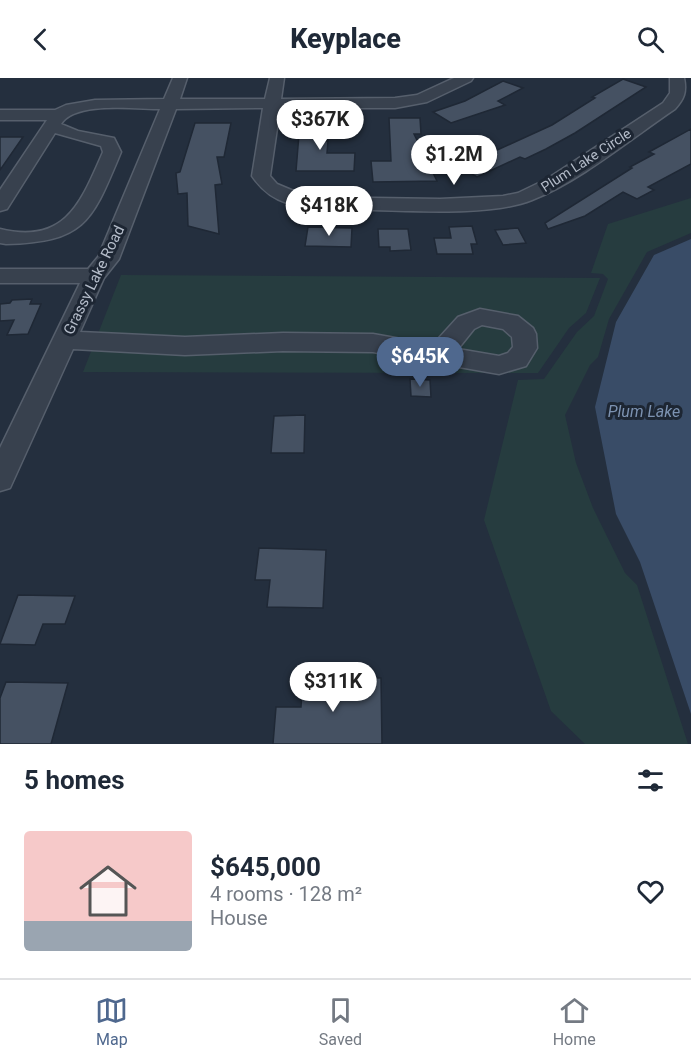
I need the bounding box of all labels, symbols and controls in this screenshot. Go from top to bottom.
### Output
icon: back [24,23,57,56]
text: Keyplace [290,23,401,55]
icon: search [634,23,667,56]
pin: $367K [278,100,362,151]
text: $367K [291,107,349,131]
street label: Plum Lake Circle [538,125,634,195]
pin: $1.2M [412,135,496,186]
text: $1.2M [425,142,483,166]
pin: $418K [287,186,371,237]
text: $418K [300,193,358,217]
street label: Grassy Lake Road [60,222,128,338]
pin: $645K [378,337,462,388]
text: $645K [391,344,449,368]
water label: Plum Lake [608,402,680,421]
pin: $311K [291,662,375,713]
text: $311K [304,669,362,693]
icon: filters [634,764,667,797]
text: 5 homes [24,765,125,795]
text: $645,000 [210,852,321,882]
icon: home [72,855,144,927]
icon: heart [634,875,667,908]
text: 4 rooms · 128 m² [210,882,362,906]
text: House [210,906,268,930]
tab: Map [95,994,128,1049]
tab: Saved [319,994,362,1049]
tab: Home [553,994,596,1049]

